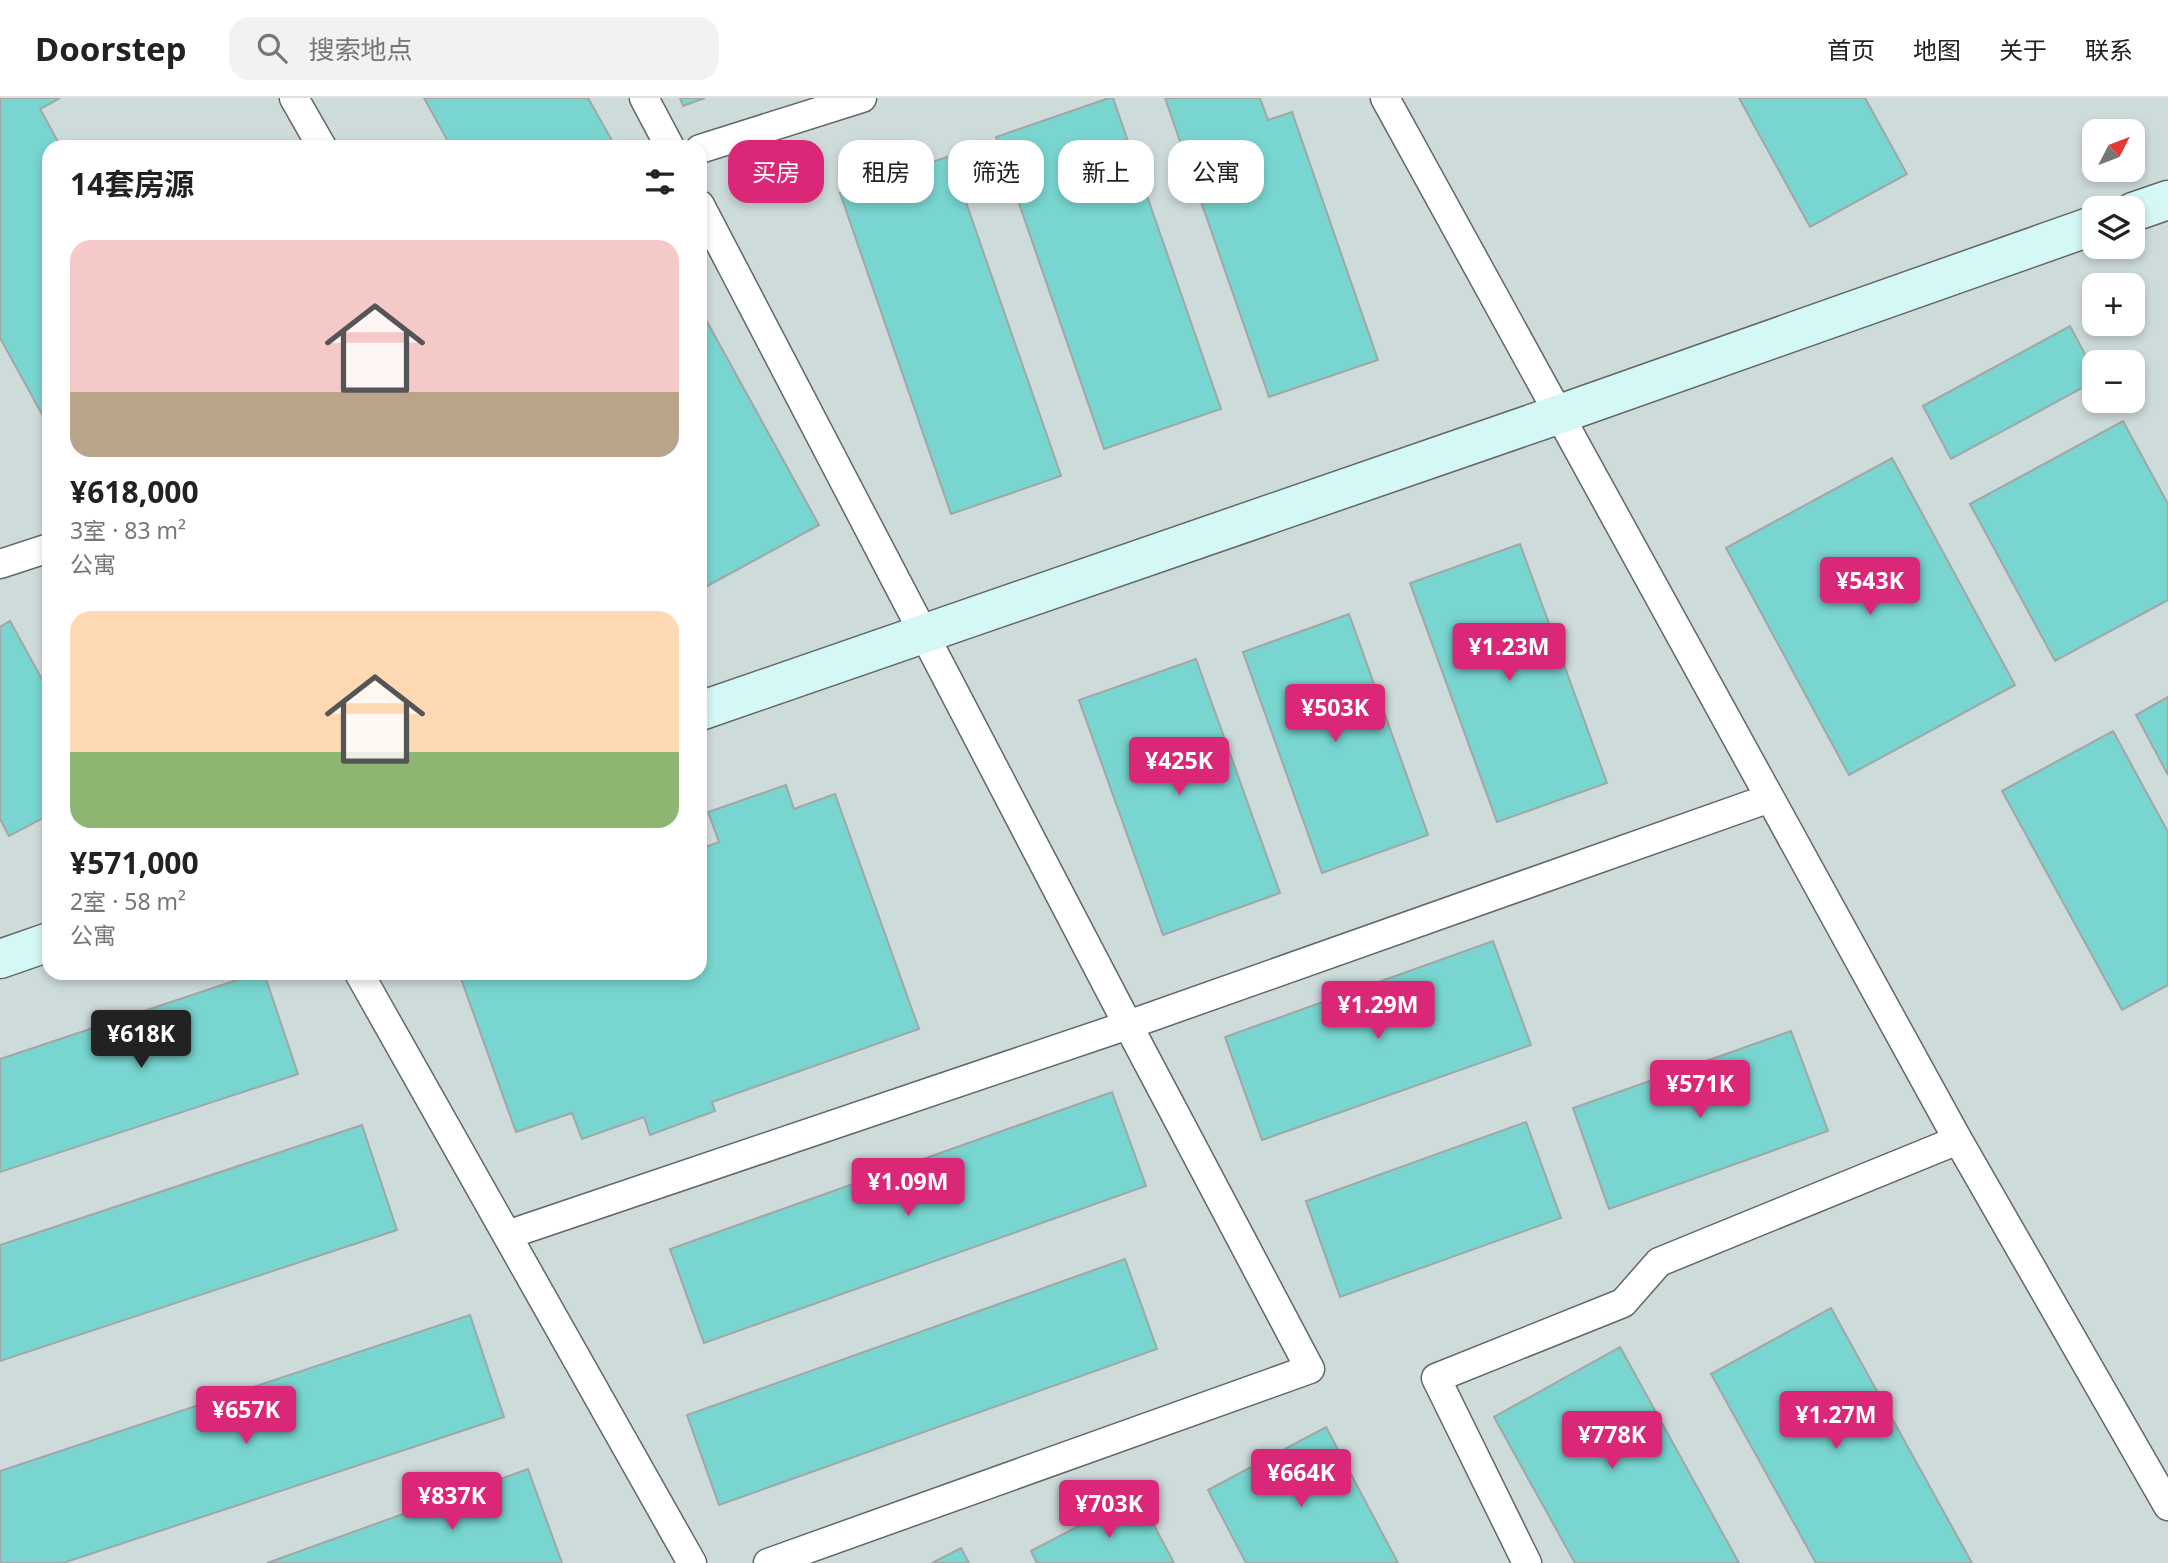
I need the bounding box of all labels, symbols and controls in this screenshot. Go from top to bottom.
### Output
search box [229,17,719,80]
text: Doorstep [35,26,187,71]
icon: search [253,29,291,67]
text: 搜索地点 [309,31,413,67]
text: 首页 [1827,33,1875,66]
text: 地图 [1913,33,1961,66]
text: 关于 [1999,33,2047,66]
text: 联系 [2085,33,2133,66]
north arrow [2082,119,2146,182]
map controls [2082,119,2145,413]
chip: 买房 [728,140,824,203]
chip: 租房 [838,140,934,203]
chip: 筛选 [948,140,1044,203]
chip: 新上 [1058,140,1154,203]
chip: 公寓 [1168,140,1264,203]
text: 14套房源 [70,163,194,204]
icon: filters [641,163,679,201]
button: layers [2082,196,2145,259]
button: + [2082,273,2145,336]
icon: home [312,285,438,411]
button: − [2082,350,2145,413]
text: ¥618,000 [70,471,199,512]
text: 3室 · 83 m² [70,514,186,546]
text: 公寓 [70,548,116,580]
pin: ¥543K [1821,558,1919,617]
text: ¥543K [1836,564,1904,596]
pin: ¥1.23M [1452,624,1566,683]
text: ¥1.23M [1469,630,1549,662]
icon: home [312,656,438,782]
pin: ¥503K [1286,684,1384,744]
text: ¥503K [1301,691,1369,723]
pin: ¥425K [1130,738,1228,797]
text: ¥425K [1145,744,1213,776]
text: ¥571,000 [70,842,199,883]
text: 2室 · 58 m² [70,885,186,917]
text: 公寓 [70,919,116,951]
pin: ¥1.29M [1321,982,1435,1041]
text: ¥1.29M [1338,988,1418,1020]
pin: ¥618K [92,1010,190,1070]
text: ¥618K [107,1017,175,1049]
pin: ¥571K [1651,1060,1749,1120]
text: ¥571K [1666,1067,1734,1099]
pin: ¥1.09M [851,1158,965,1218]
text: ¥1.09M [868,1165,948,1197]
pin: ¥657K [197,1386,295,1446]
pin: ¥1.27M [1779,1392,1893,1451]
text: ¥657K [212,1393,280,1425]
text: ¥1.27M [1796,1398,1876,1430]
pin: ¥778K [1563,1412,1661,1471]
text: ¥778K [1578,1418,1646,1450]
pin: ¥664K [1252,1450,1350,1509]
text: ¥664K [1267,1456,1335,1488]
pin: ¥837K [403,1472,501,1532]
text: ¥837K [418,1479,486,1511]
pin: ¥703K [1060,1480,1158,1540]
text: ¥703K [1075,1487,1143,1519]

